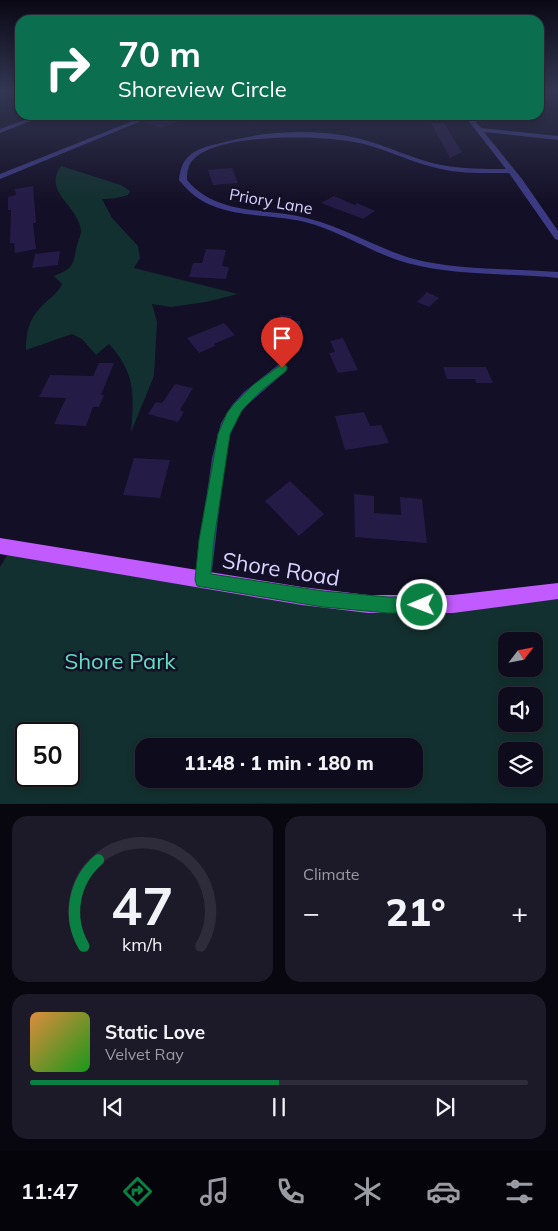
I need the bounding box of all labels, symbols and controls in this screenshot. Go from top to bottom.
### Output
text: 70 m [118,32,201,76]
icon: right [35,35,100,100]
text: Shoreview Circle [118,75,287,103]
street label: Priory Lane [228,184,314,218]
pin [261,317,303,368]
icon: arrive [268,324,296,352]
street label: Shore Road [220,546,342,592]
position arrow [395,578,447,630]
north arrow [498,632,542,678]
map controls [498,632,543,787]
park label: Shore Park [64,647,176,675]
button: sound [498,687,543,732]
speed limit sign: 50 [15,722,80,787]
button: layers [498,742,543,787]
text: 11:48 · 1 min · 180 m [184,751,374,775]
text: Climate [303,864,359,884]
text: 47 [111,873,174,938]
text: 21° [385,888,446,936]
text: − [303,895,320,930]
text: + [511,895,528,930]
text: km/h [122,933,163,955]
text: Static Love [105,1020,205,1044]
text: Velvet Ray [105,1044,184,1064]
icon: previous [99,1093,127,1121]
icon: pause [265,1093,293,1121]
icon: next [431,1093,459,1121]
icon: directions [120,1174,155,1209]
icon: music [197,1174,232,1209]
icon: phone [273,1174,308,1209]
icon: climate [350,1174,385,1209]
icon: car [426,1174,461,1209]
icon: filters [502,1174,537,1209]
text: 11:47 [21,1177,79,1205]

